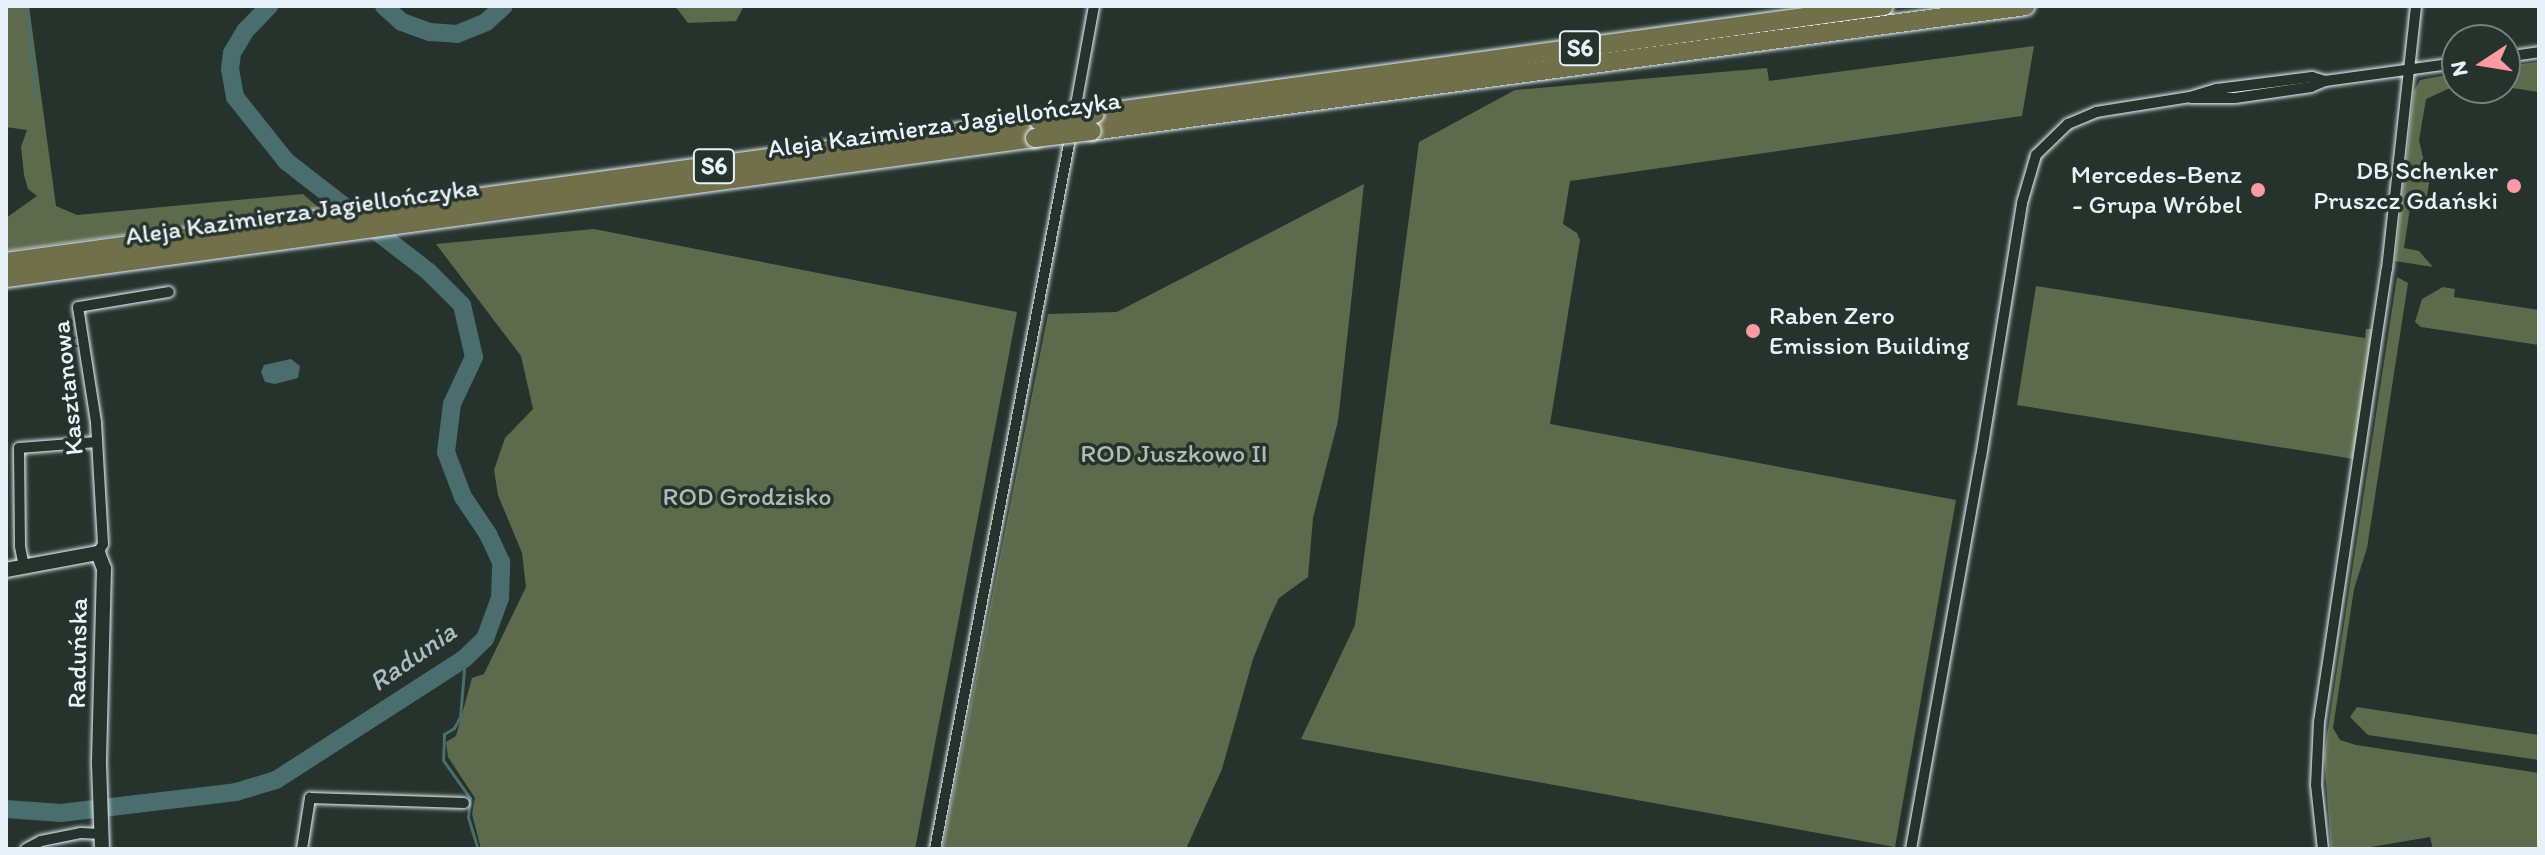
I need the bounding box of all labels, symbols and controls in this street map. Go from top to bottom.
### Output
north arrow [2441,24,2521,104]
road number: S6 [1558,28,1602,68]
text: N [2444,59,2474,79]
street label: Aleja Kazimierza Jagiellończyka [766,85,1122,165]
road number: S6 [692,146,736,186]
place label: DB Schenker Pruszcz Gdański [2313,155,2498,216]
place label: Mercedes-Benz - Grupa Wróbel [2071,159,2242,220]
street label: Aleja Kazimierza Jagiellończyka [124,172,480,252]
marker: DB Schenker Pruszcz Gdański [2505,177,2523,195]
marker: Mercedes-Benz - Grupa Wróbel [2249,181,2267,199]
place label: Raben Zero Emission Building [1769,300,1969,362]
street label: Kasztanowa [45,319,91,457]
marker: Raben Zero Emission Building [1744,322,1762,340]
park label: ROD Juszkowo II [1080,438,1268,470]
park label: ROD Grodzisko [662,481,832,513]
street label: Raduńska [61,597,95,709]
water label: Radunia [362,614,462,698]

